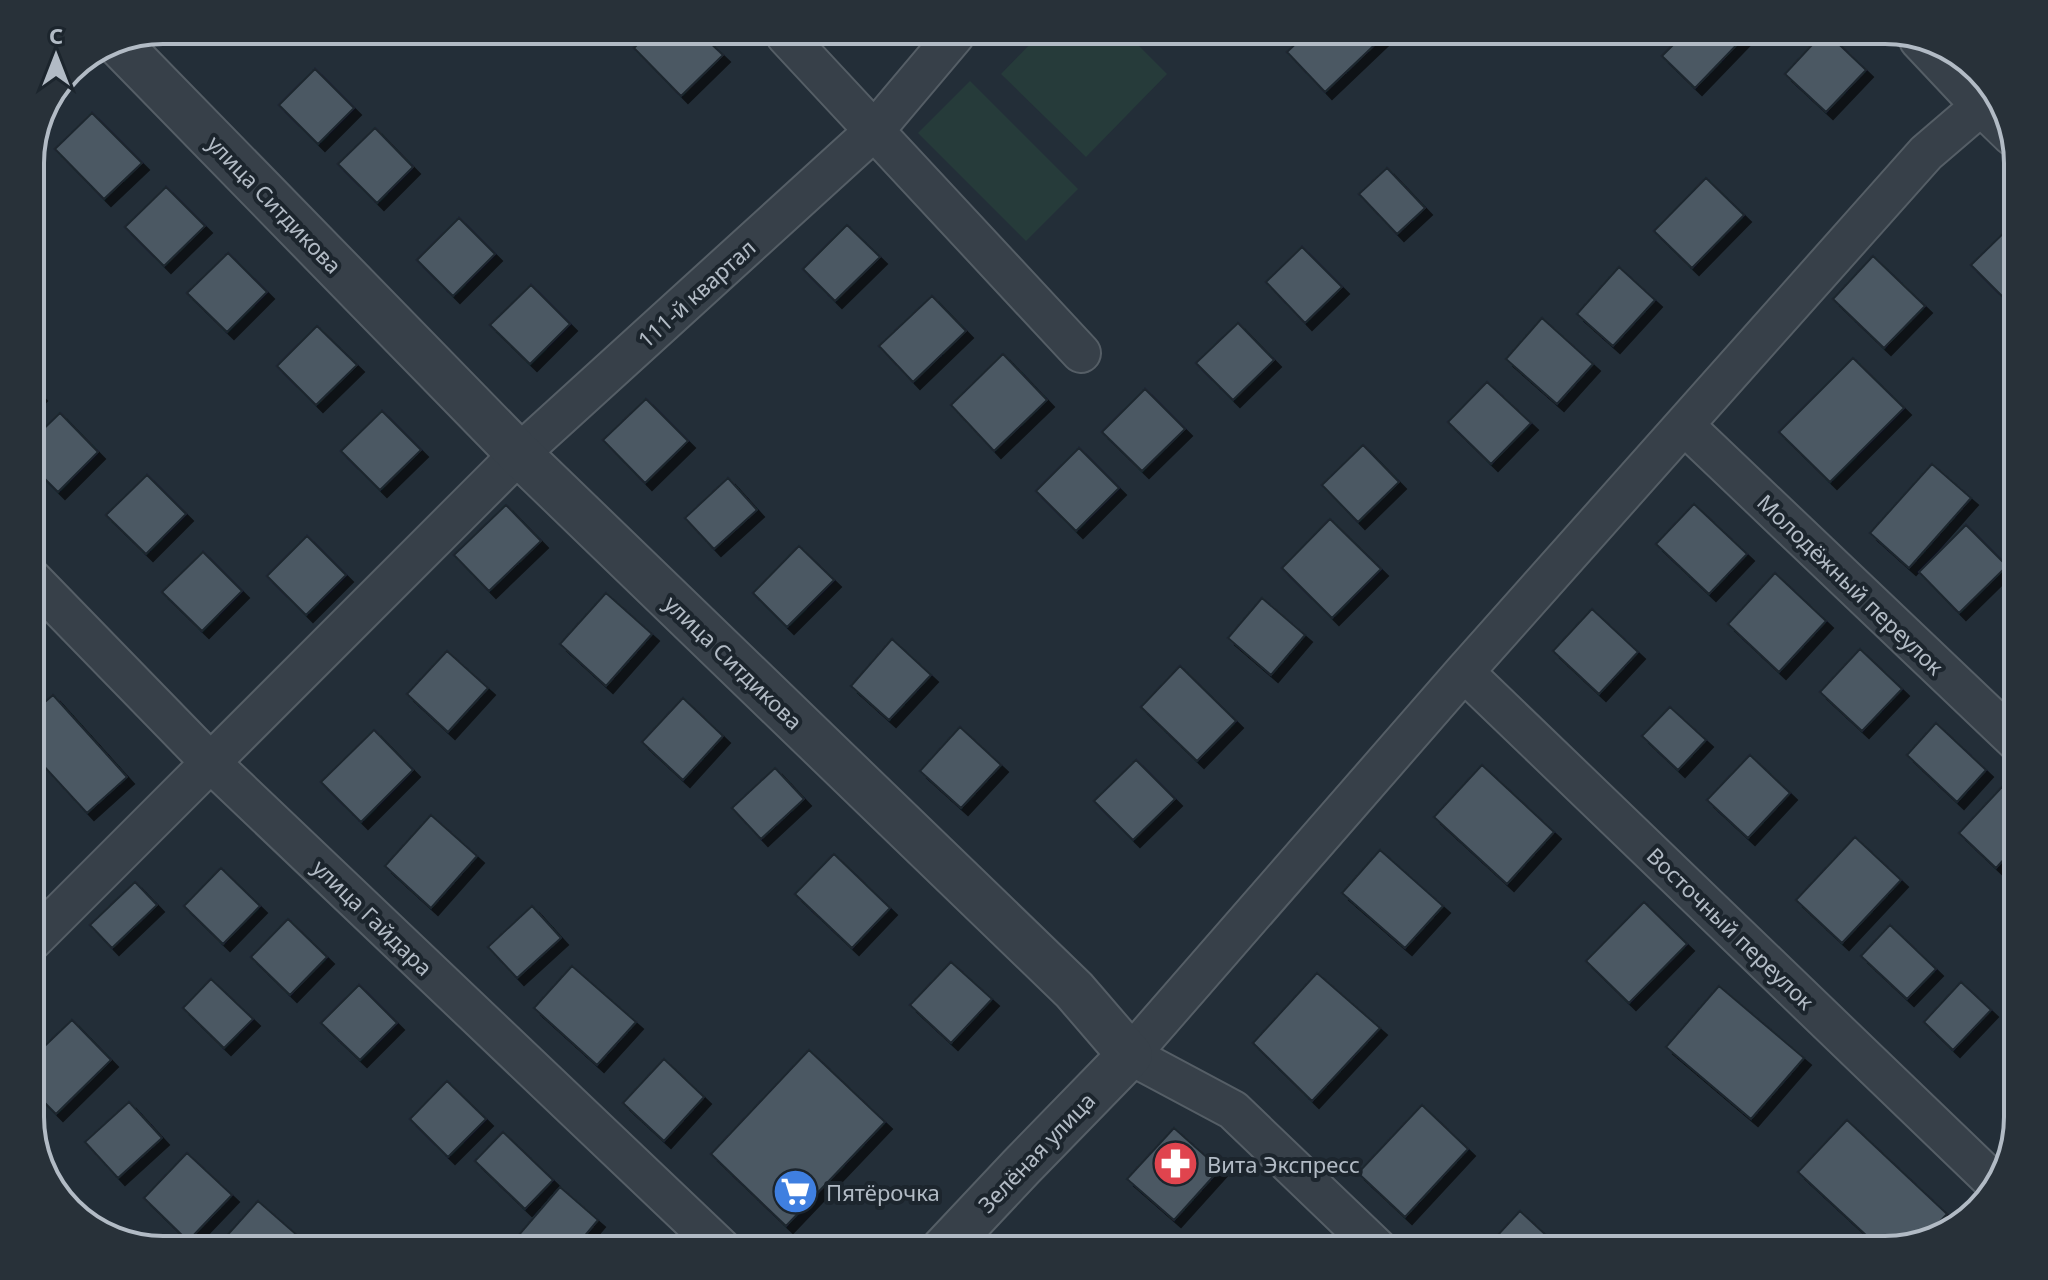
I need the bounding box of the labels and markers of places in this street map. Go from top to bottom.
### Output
pharmacy icon: Вита Экспресс [1152,1140,1200,1188]
place label: Вита Экспресс [1207,1149,1360,1179]
supermarket icon: Пятёрочка [771,1168,819,1216]
place label: Пятёрочка [826,1177,940,1207]

